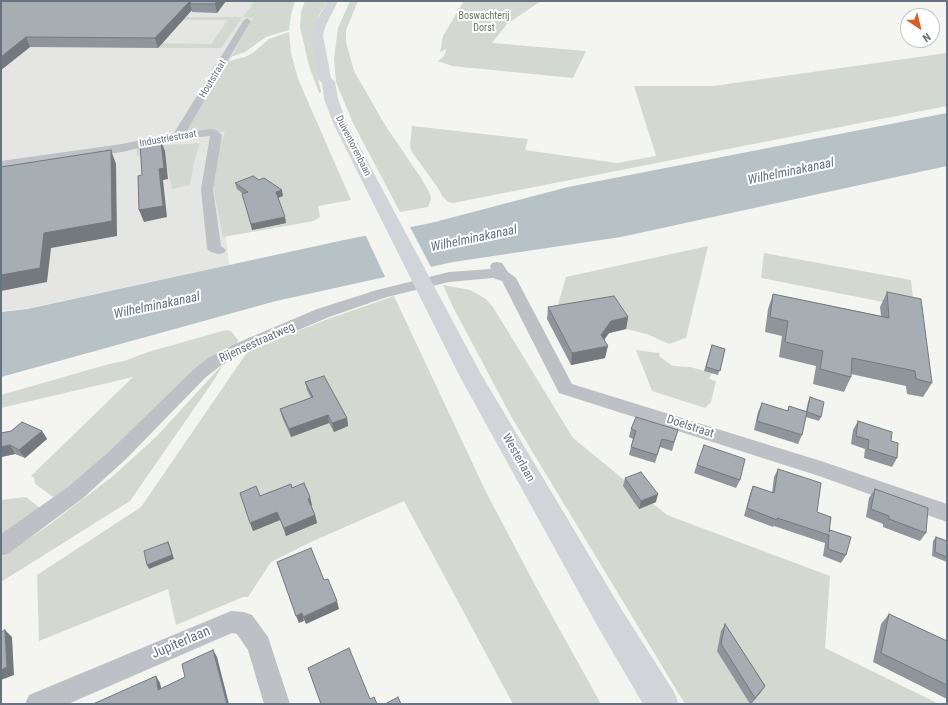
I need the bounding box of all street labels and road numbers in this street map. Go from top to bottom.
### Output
street label: Houtstraat [197,58,229,100]
street label: Duiventorenbaan [333,114,373,178]
street label: Industriestraat [139,128,197,150]
street label: Rijensestraatweg [217,320,297,366]
street label: Doelstraat [665,413,715,441]
street label: Westerlaan [499,431,537,485]
street label: Jupiterlaan [149,623,213,663]

